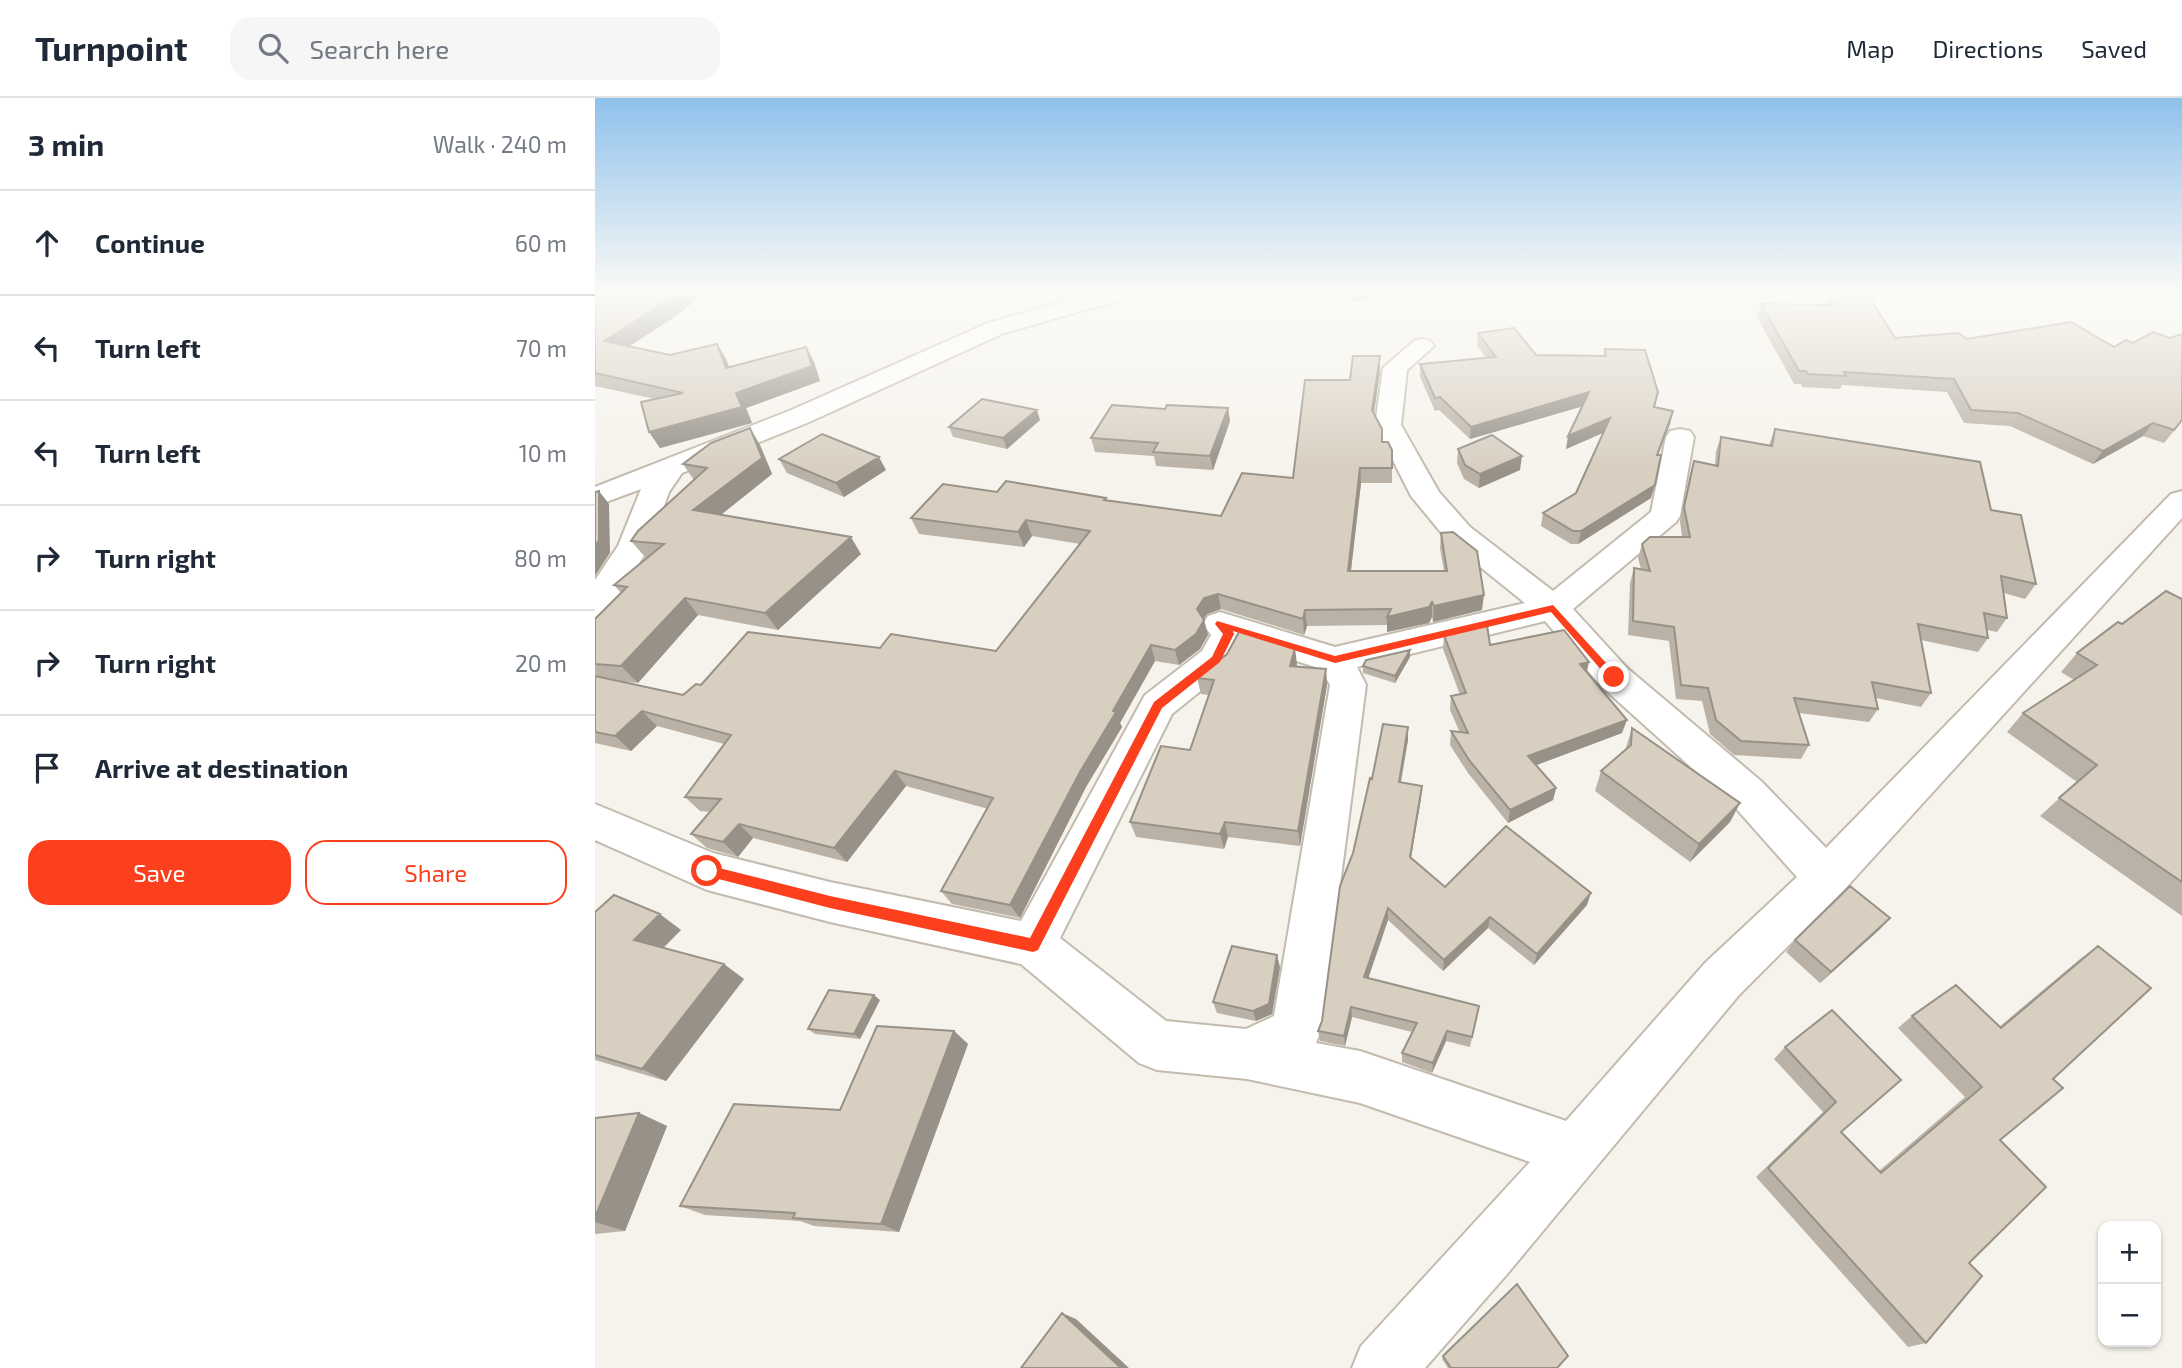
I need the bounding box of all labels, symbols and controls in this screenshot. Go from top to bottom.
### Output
search box [230,17,720,80]
text: Turnpoint [35,28,188,68]
icon: search [254,29,292,67]
text: Search here [310,33,449,64]
text: Map [1846,34,1894,63]
text: Directions [1932,34,2043,63]
text: Saved [2081,34,2147,63]
text: 3 min [28,126,104,162]
text: Walk · 240 m [433,130,567,158]
icon: ahead [28,224,66,262]
text: Continue [95,227,205,258]
text: 60 m [515,229,567,257]
icon: left [28,329,66,367]
text: Turn left [95,332,201,363]
text: 70 m [516,334,567,362]
icon: left [28,434,66,472]
text: Turn left [95,437,201,468]
text: 10 m [519,439,567,467]
icon: right [28,539,66,577]
text: Turn right [95,542,216,573]
text: 80 m [514,544,567,572]
icon: right [28,644,66,682]
text: Turn right [95,647,216,678]
text: 20 m [515,649,567,677]
route end [1598,661,1629,692]
icon: arrive [28,749,66,787]
text: Arrive at destination [95,752,348,783]
button: Save [28,840,291,905]
button: Share [305,840,567,905]
route start [691,855,722,886]
map controls [2098,1221,2161,1347]
button: + [2098,1221,2161,1284]
button: − [2098,1284,2161,1347]

